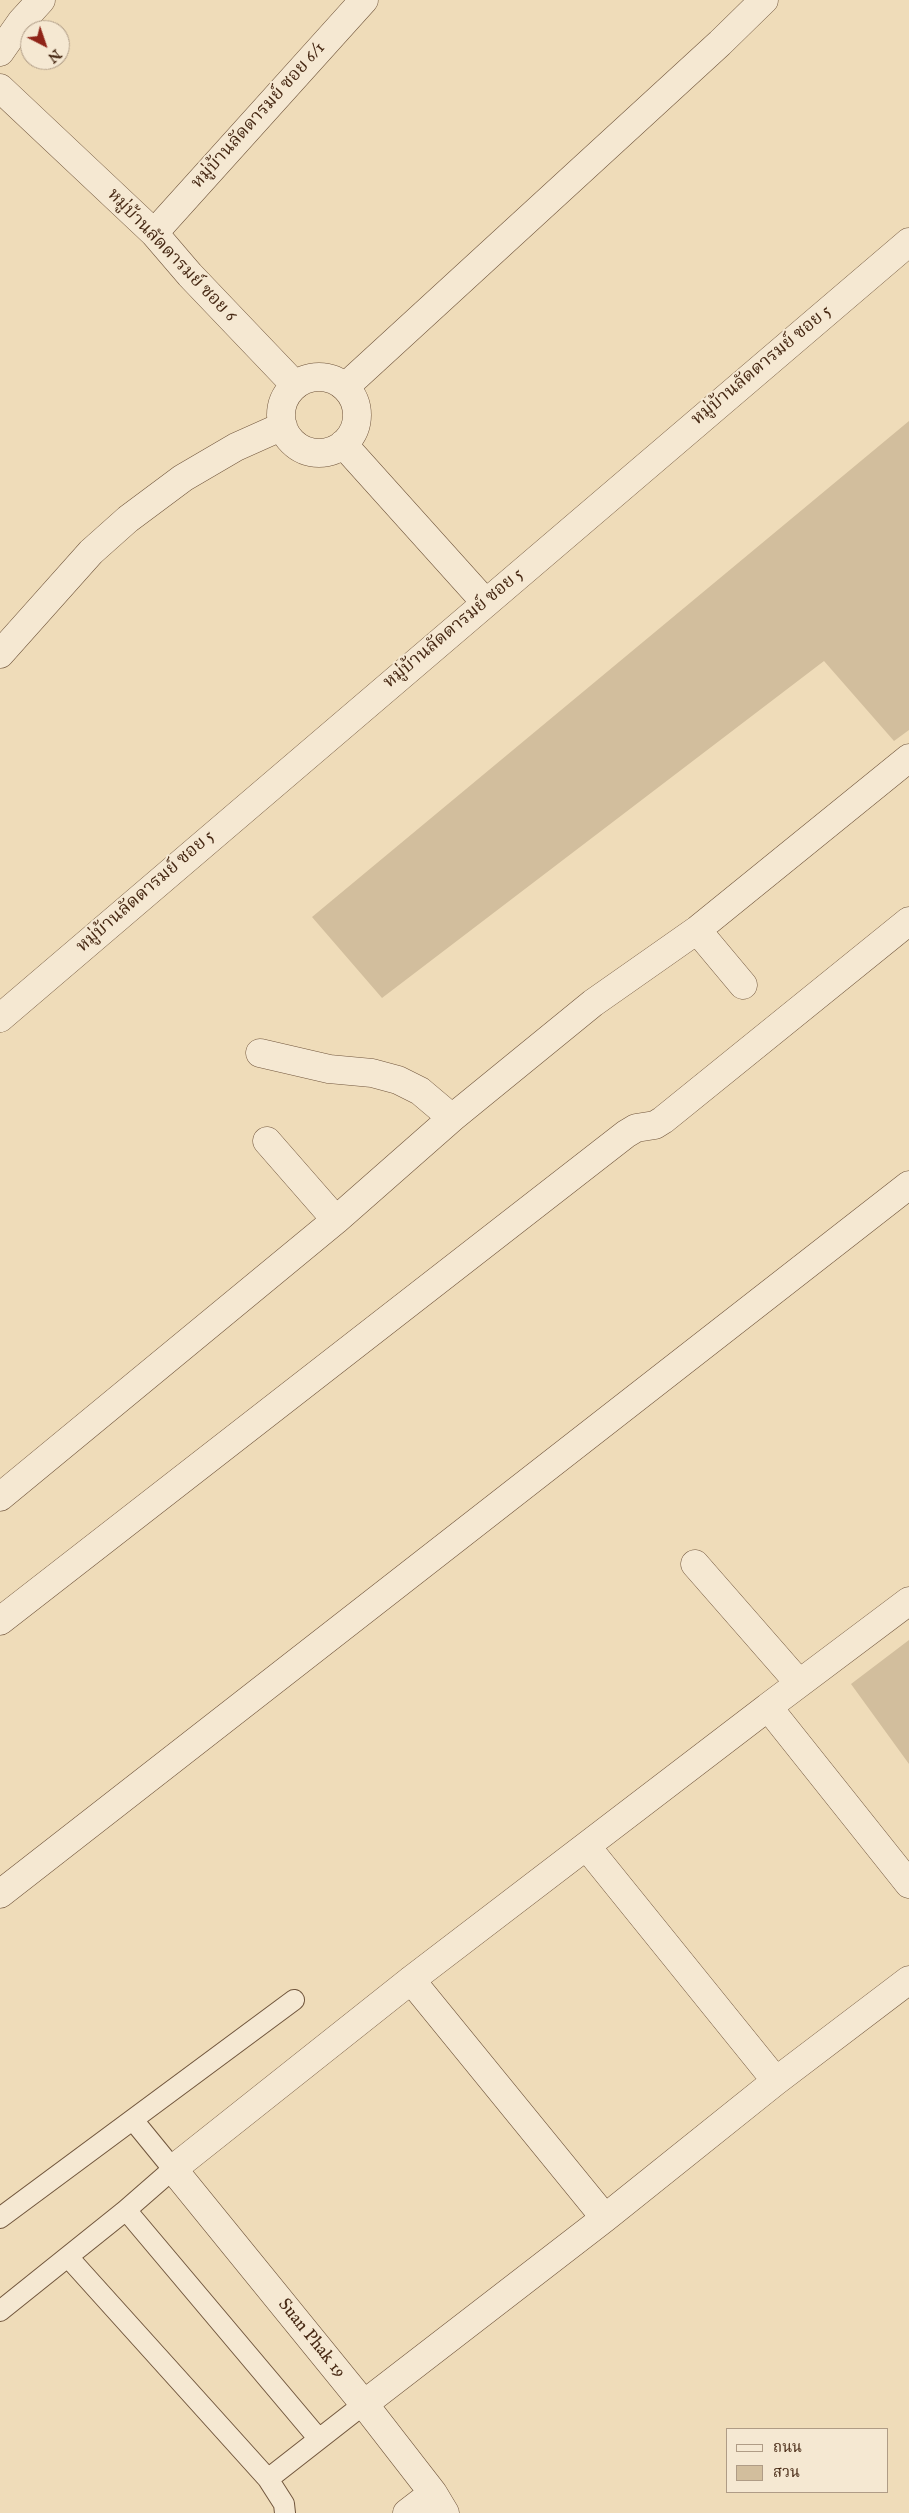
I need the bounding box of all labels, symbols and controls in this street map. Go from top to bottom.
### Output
north arrow [20,20,70,70]
street label: หมู่บ้านลัดดารมย์ ซอย 6/1 [188,38,330,194]
text: N [44,45,65,66]
street label: หมู่บ้านลัดดารมย์ ซอย 6 [102,185,240,327]
street label: หมู่บ้านลัดดารมย์ ซอย 5 [688,301,836,431]
street label: หมู่บ้านลัดดารมย์ ซอย 5 [380,564,528,694]
street label: หมู่บ้านลัดดารมย์ ซอย 5 [73,826,219,958]
street label: Suan Phak 19 [272,2295,350,2383]
legend [726,2428,889,2493]
text: ถนน [773,2438,802,2457]
text: สวน [773,2463,800,2482]

